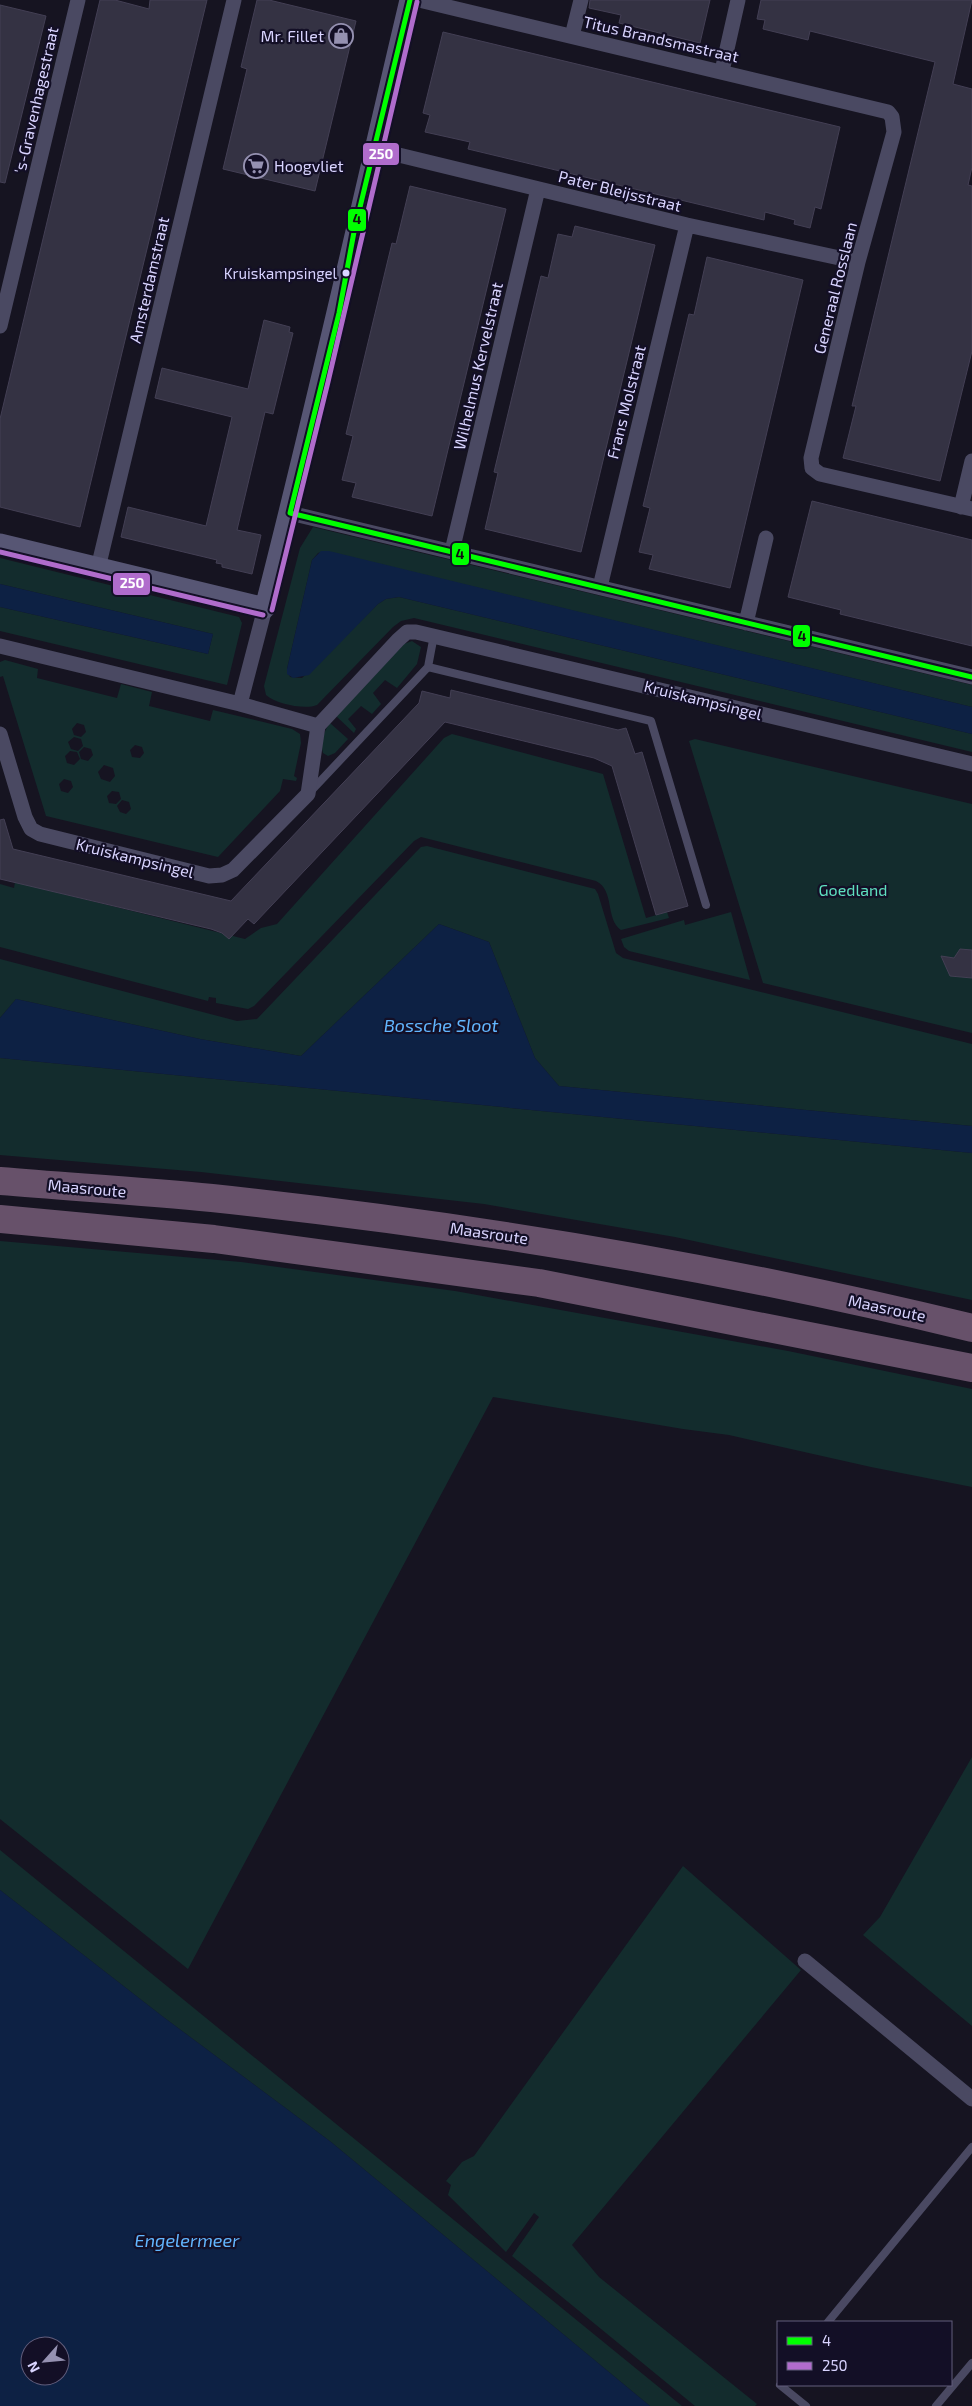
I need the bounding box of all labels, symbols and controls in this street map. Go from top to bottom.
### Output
street label: Titus Brandsmastraat [582,11,741,66]
shop icon: Mr. Fillet [328,23,354,49]
street label: 's-Gravenhagestraat [9,25,62,175]
place label: Mr. Fillet [260,26,324,45]
line badge: 250 [362,142,400,166]
text: 250 [369,145,394,162]
supermarket icon: Hoogvliet [243,153,269,179]
place label: Hoogvliet [274,156,344,175]
street label: Pater Bleijsstraat [556,166,684,216]
line badge: 4 [347,208,367,232]
text: 4 [353,210,362,227]
street label: Amsterdamstraat [125,215,172,345]
street label: Generaal Rosslaan [809,220,860,356]
place label: Kruiskampsingel [224,264,338,282]
marker: Kruiskampsingel [341,268,351,278]
street label: Wilhelmus Kervelstraat [449,280,506,452]
street label: Frans Molstraat [602,343,649,461]
line badge: 4 [451,542,470,566]
text: 4 [456,545,465,562]
line badge: 250 [112,572,151,596]
text: 250 [120,574,145,591]
line badge: 4 [792,624,811,648]
text: 4 [798,627,807,644]
street label: Kruiskampsingel [642,676,764,723]
street label: Kruiskampsingel [74,834,196,881]
park label: Goedland [819,880,887,899]
water label: Bossche Sloot [384,1014,499,1036]
street label: Maasroute [47,1175,127,1200]
street label: Maasroute [449,1218,529,1247]
street label: Maasroute [847,1290,928,1325]
water label: Engelermeer [135,2229,240,2251]
legend [777,2321,952,2386]
text: 4 [822,2331,831,2349]
north arrow [20,2336,70,2386]
text: 250 [822,2356,848,2374]
text: N [23,2359,43,2375]

